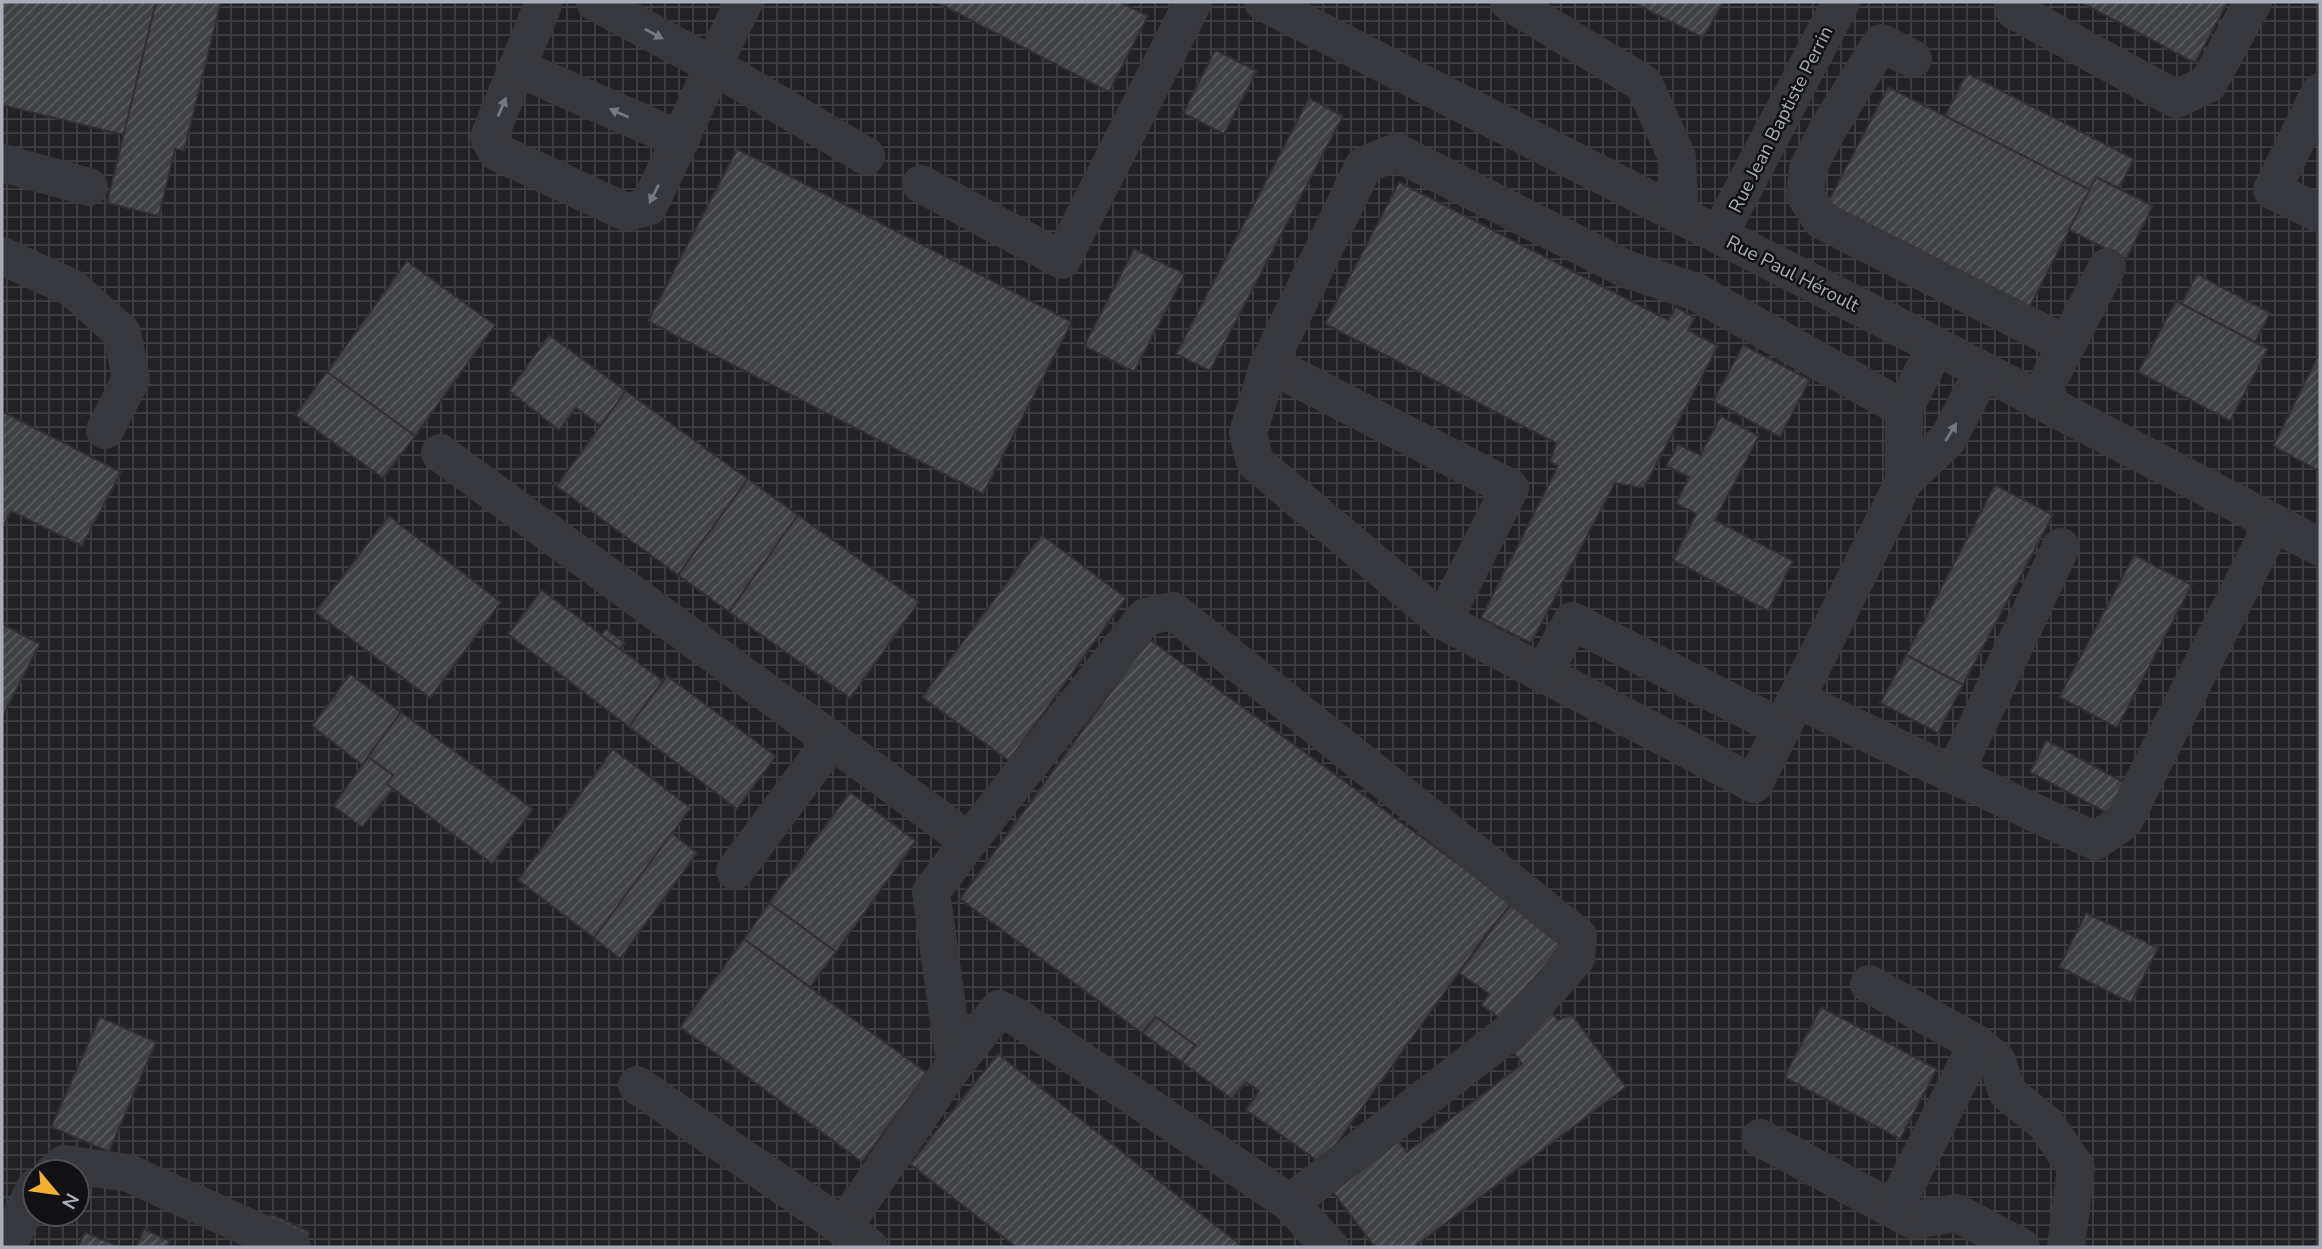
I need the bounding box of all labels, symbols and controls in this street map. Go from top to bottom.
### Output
street label: Rue Jean Baptiste Perrin [1722,22,1839,217]
one-way arrow [644,28,664,39]
one-way arrow [496,97,508,117]
one-way arrow [609,107,629,119]
one-way arrow [648,184,659,204]
street label: Rue Paul Héroult [1722,229,1864,319]
one-way arrow [1944,422,1957,442]
north arrow [21,1158,91,1228]
text: N [55,1188,85,1213]

